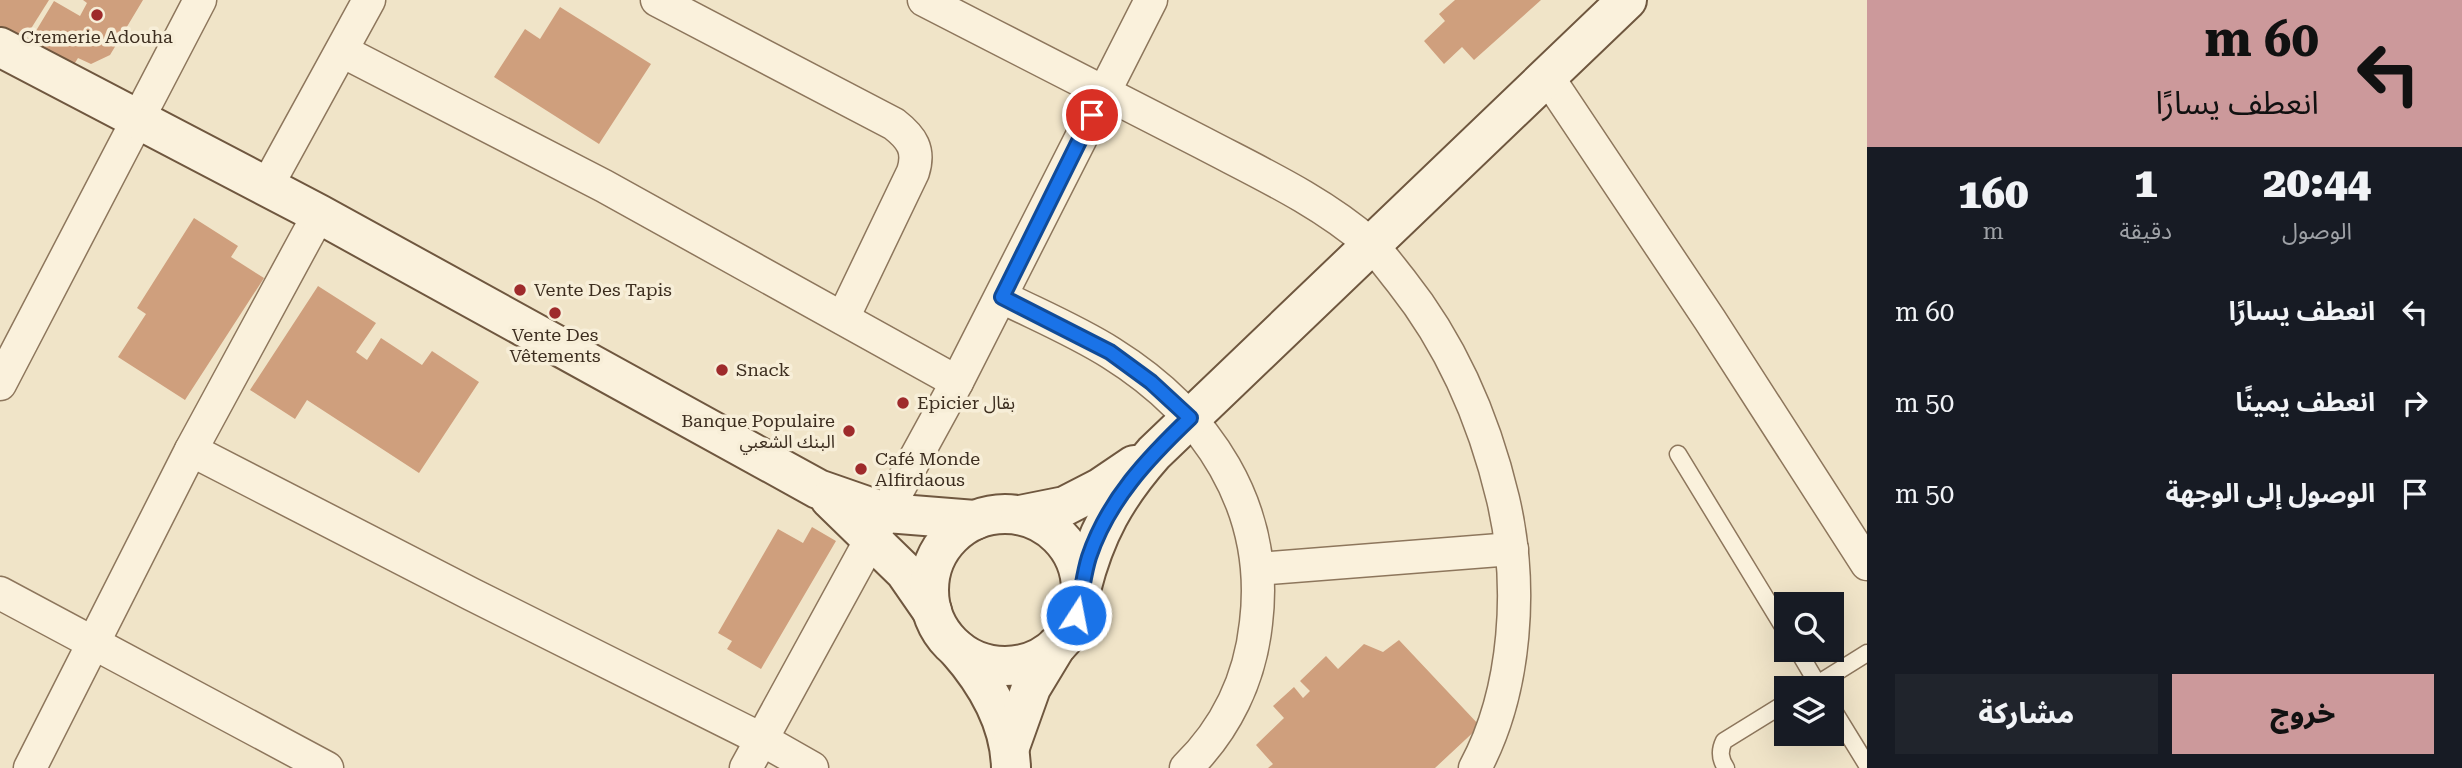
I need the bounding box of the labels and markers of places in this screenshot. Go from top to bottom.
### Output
marker: Cremerie Adouha [89,7,105,23]
place label: Cremerie Adouha [21,26,173,47]
pin [1062,85,1122,145]
place label: Vente Des Tapis [534,279,672,300]
marker: Vente Des Tapis [512,282,528,298]
marker: Vente Des Vêtements [547,305,563,321]
place label: Vente Des Vêtements [509,324,601,366]
place label: Snack [736,359,790,380]
marker: Snack [714,362,730,378]
place label: Epicier بقال [917,392,1015,414]
marker: Epicier بقال [895,395,911,411]
place label: Banque Populaire البنك الشعبي [681,410,835,455]
marker: Banque Populaire البنك الشعبي [841,423,857,439]
place label: Café Monde Alfirdaous [875,448,980,490]
marker: Café Monde Alfirdaous [853,461,869,477]

